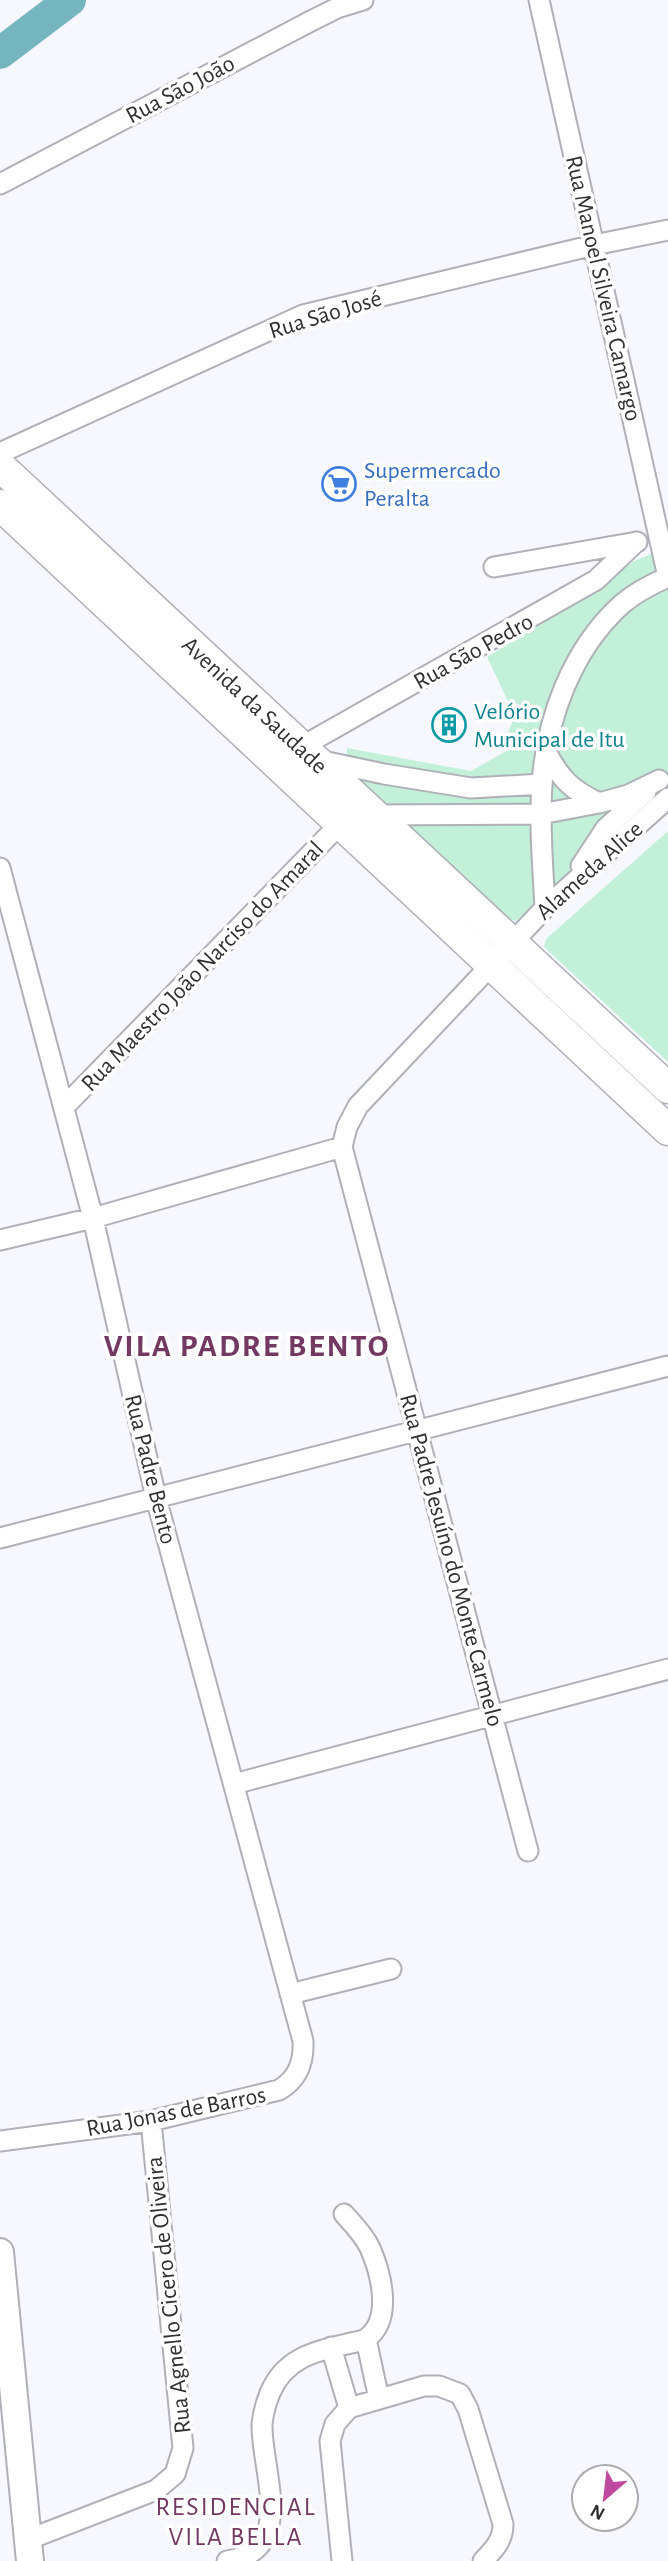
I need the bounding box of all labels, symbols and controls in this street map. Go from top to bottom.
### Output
street label: Rua São João [122,51,239,129]
street label: Rua Manoel Silveira Camargo [561,153,645,423]
street label: Rua São José [266,286,384,343]
place label: Supermercado Peralta [364,459,501,511]
supermarket icon: Supermercado Peralta [320,465,358,503]
street label: Rua São Pedro [410,609,537,694]
street label: Avenida da Saudade [177,633,331,779]
place label: Velório Municipal de Itu [474,700,624,752]
building icon: Velório Municipal de Itu [430,706,468,744]
street label: Alameda Alice [532,817,648,925]
street label: Rua Maestro João Narciso do Amaral [77,837,328,1096]
district label: VILA PADRE BENTO [104,1330,390,1362]
street label: Rua Padre Jesuíno do Monte Carmelo [395,1391,507,1729]
street label: Rua Padre Bento [120,1392,180,1547]
street label: Rua Jonas de Barros [84,2083,268,2141]
street label: Rua Agnello Cicero de Oliveira [143,2155,195,2435]
north arrow [570,2463,640,2533]
district label: RESIDENCIAL VILA BELLA [155,2494,317,2550]
text: N [587,2500,608,2523]

